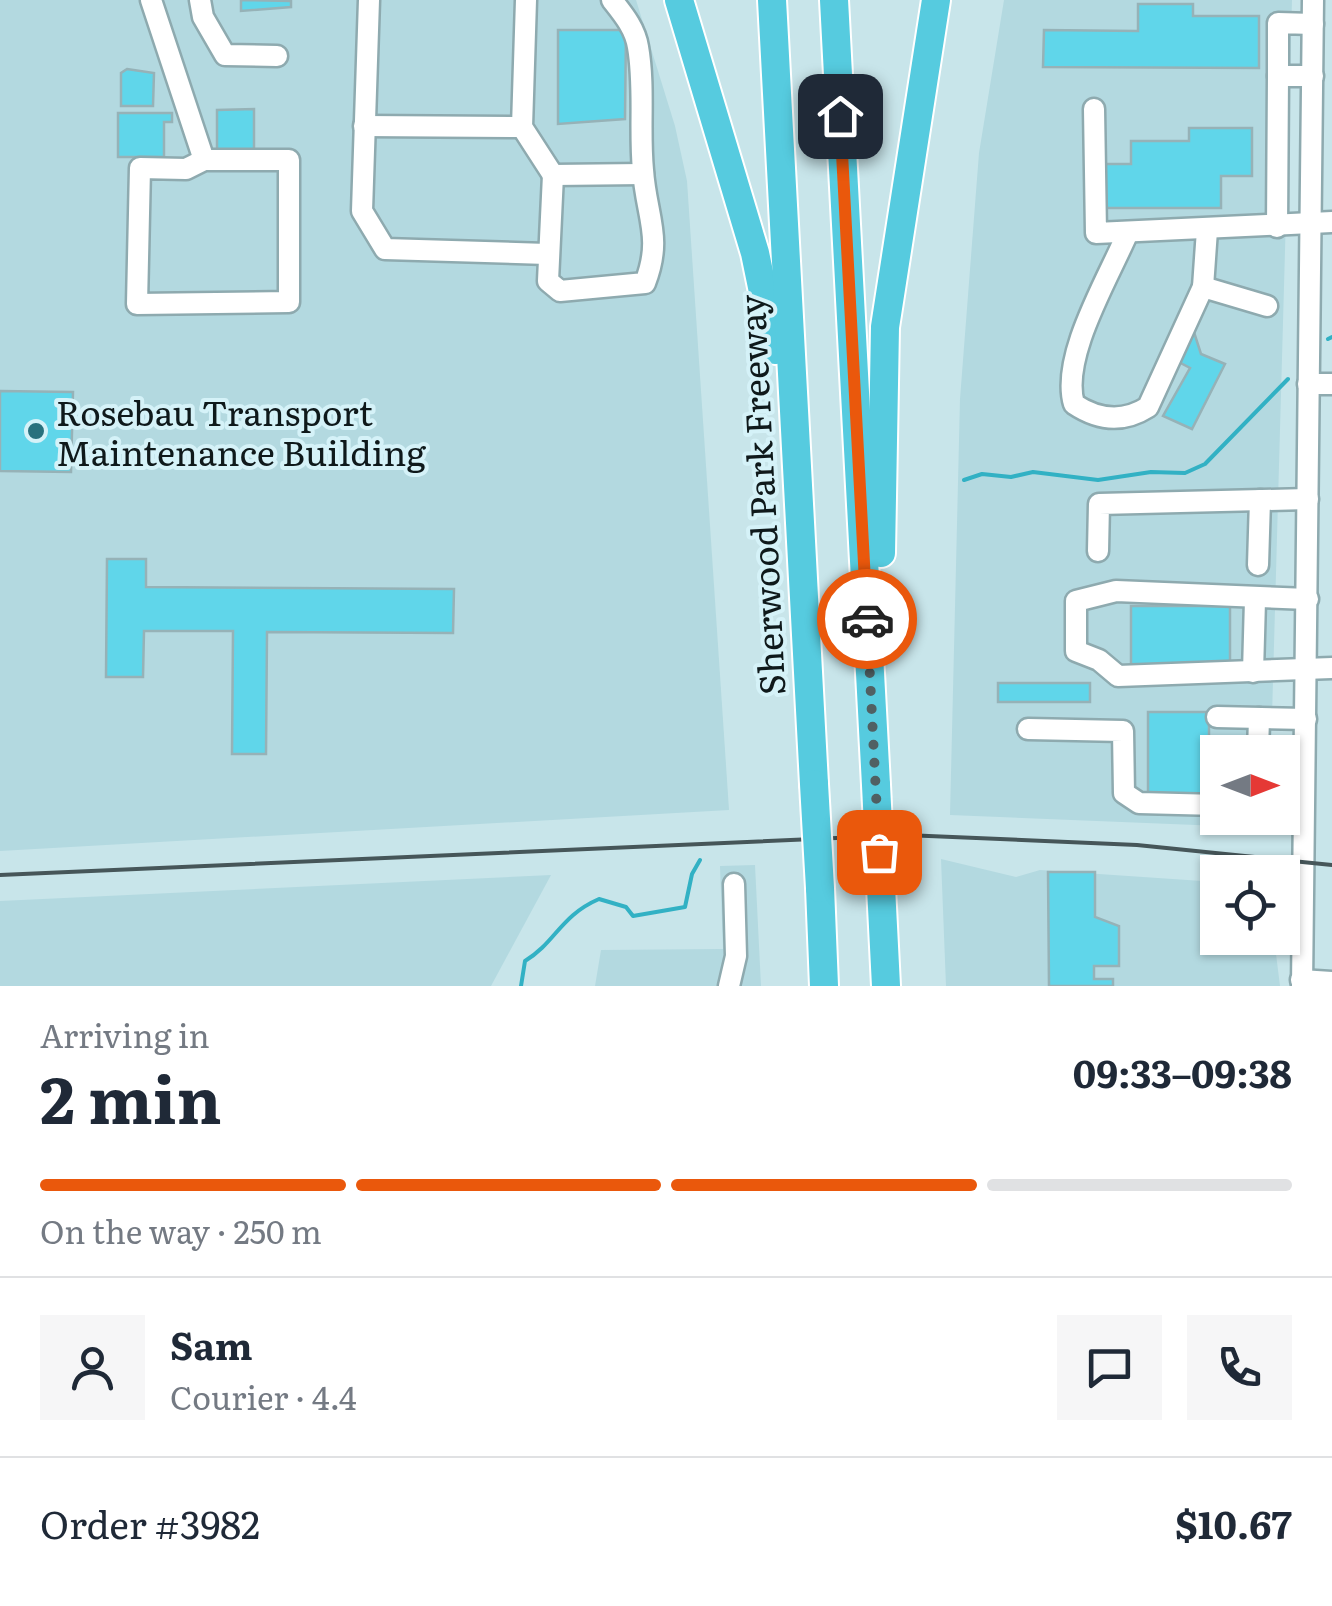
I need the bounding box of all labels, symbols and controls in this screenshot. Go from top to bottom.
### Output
pin [798,74,883,159]
icon: home [813,89,868,144]
street label: Sherwood Park Freeway [724,293,796,697]
place label: Rosebau Transport Maintenance Building [56,385,426,477]
marker: Rosebau Transport Maintenance Building [25,420,47,442]
courier [817,569,917,669]
icon: car [840,592,895,647]
north arrow [1200,735,1300,835]
map controls [1200,735,1300,955]
pin [837,810,922,895]
icon: bag [852,825,907,880]
button: locate [1200,855,1300,955]
text: Arriving in [40,1010,210,1058]
text: 09:33–09:38 [1073,1043,1292,1100]
text: 2 min [40,1047,222,1144]
text: On the way · 250 m [40,1206,322,1254]
button: person [40,1315,145,1420]
text: Sam [170,1315,253,1372]
button: chat [1057,1315,1162,1420]
button: phone [1187,1315,1292,1420]
text: Courier · 4.4 [170,1372,357,1420]
text: Order #3982 [40,1494,260,1551]
text: $10.67 [1175,1494,1292,1551]

